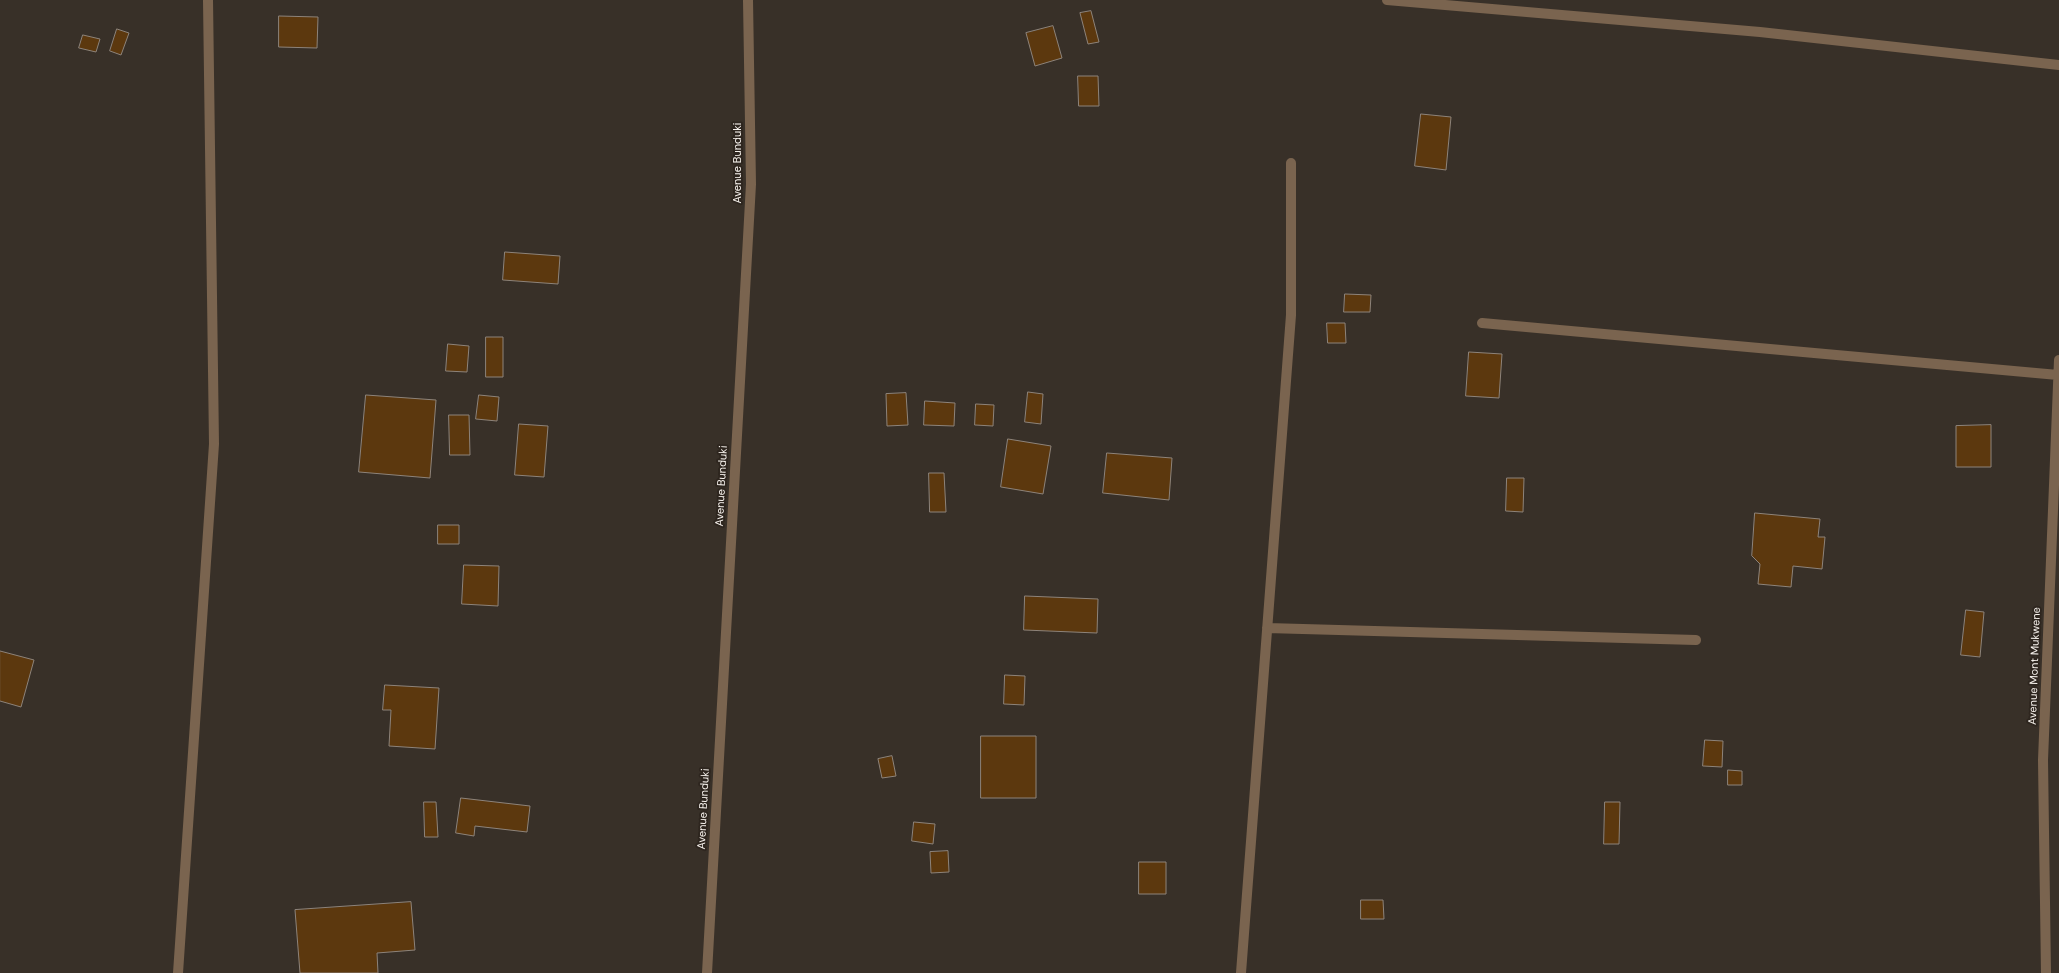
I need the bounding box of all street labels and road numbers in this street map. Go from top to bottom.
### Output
street label: Avenue Bunduki [731,123,745,203]
street label: Avenue Bunduki [713,445,731,527]
street label: Avenue Mont Mukwene [2026,607,2044,725]
street label: Avenue Bunduki [695,768,713,850]

